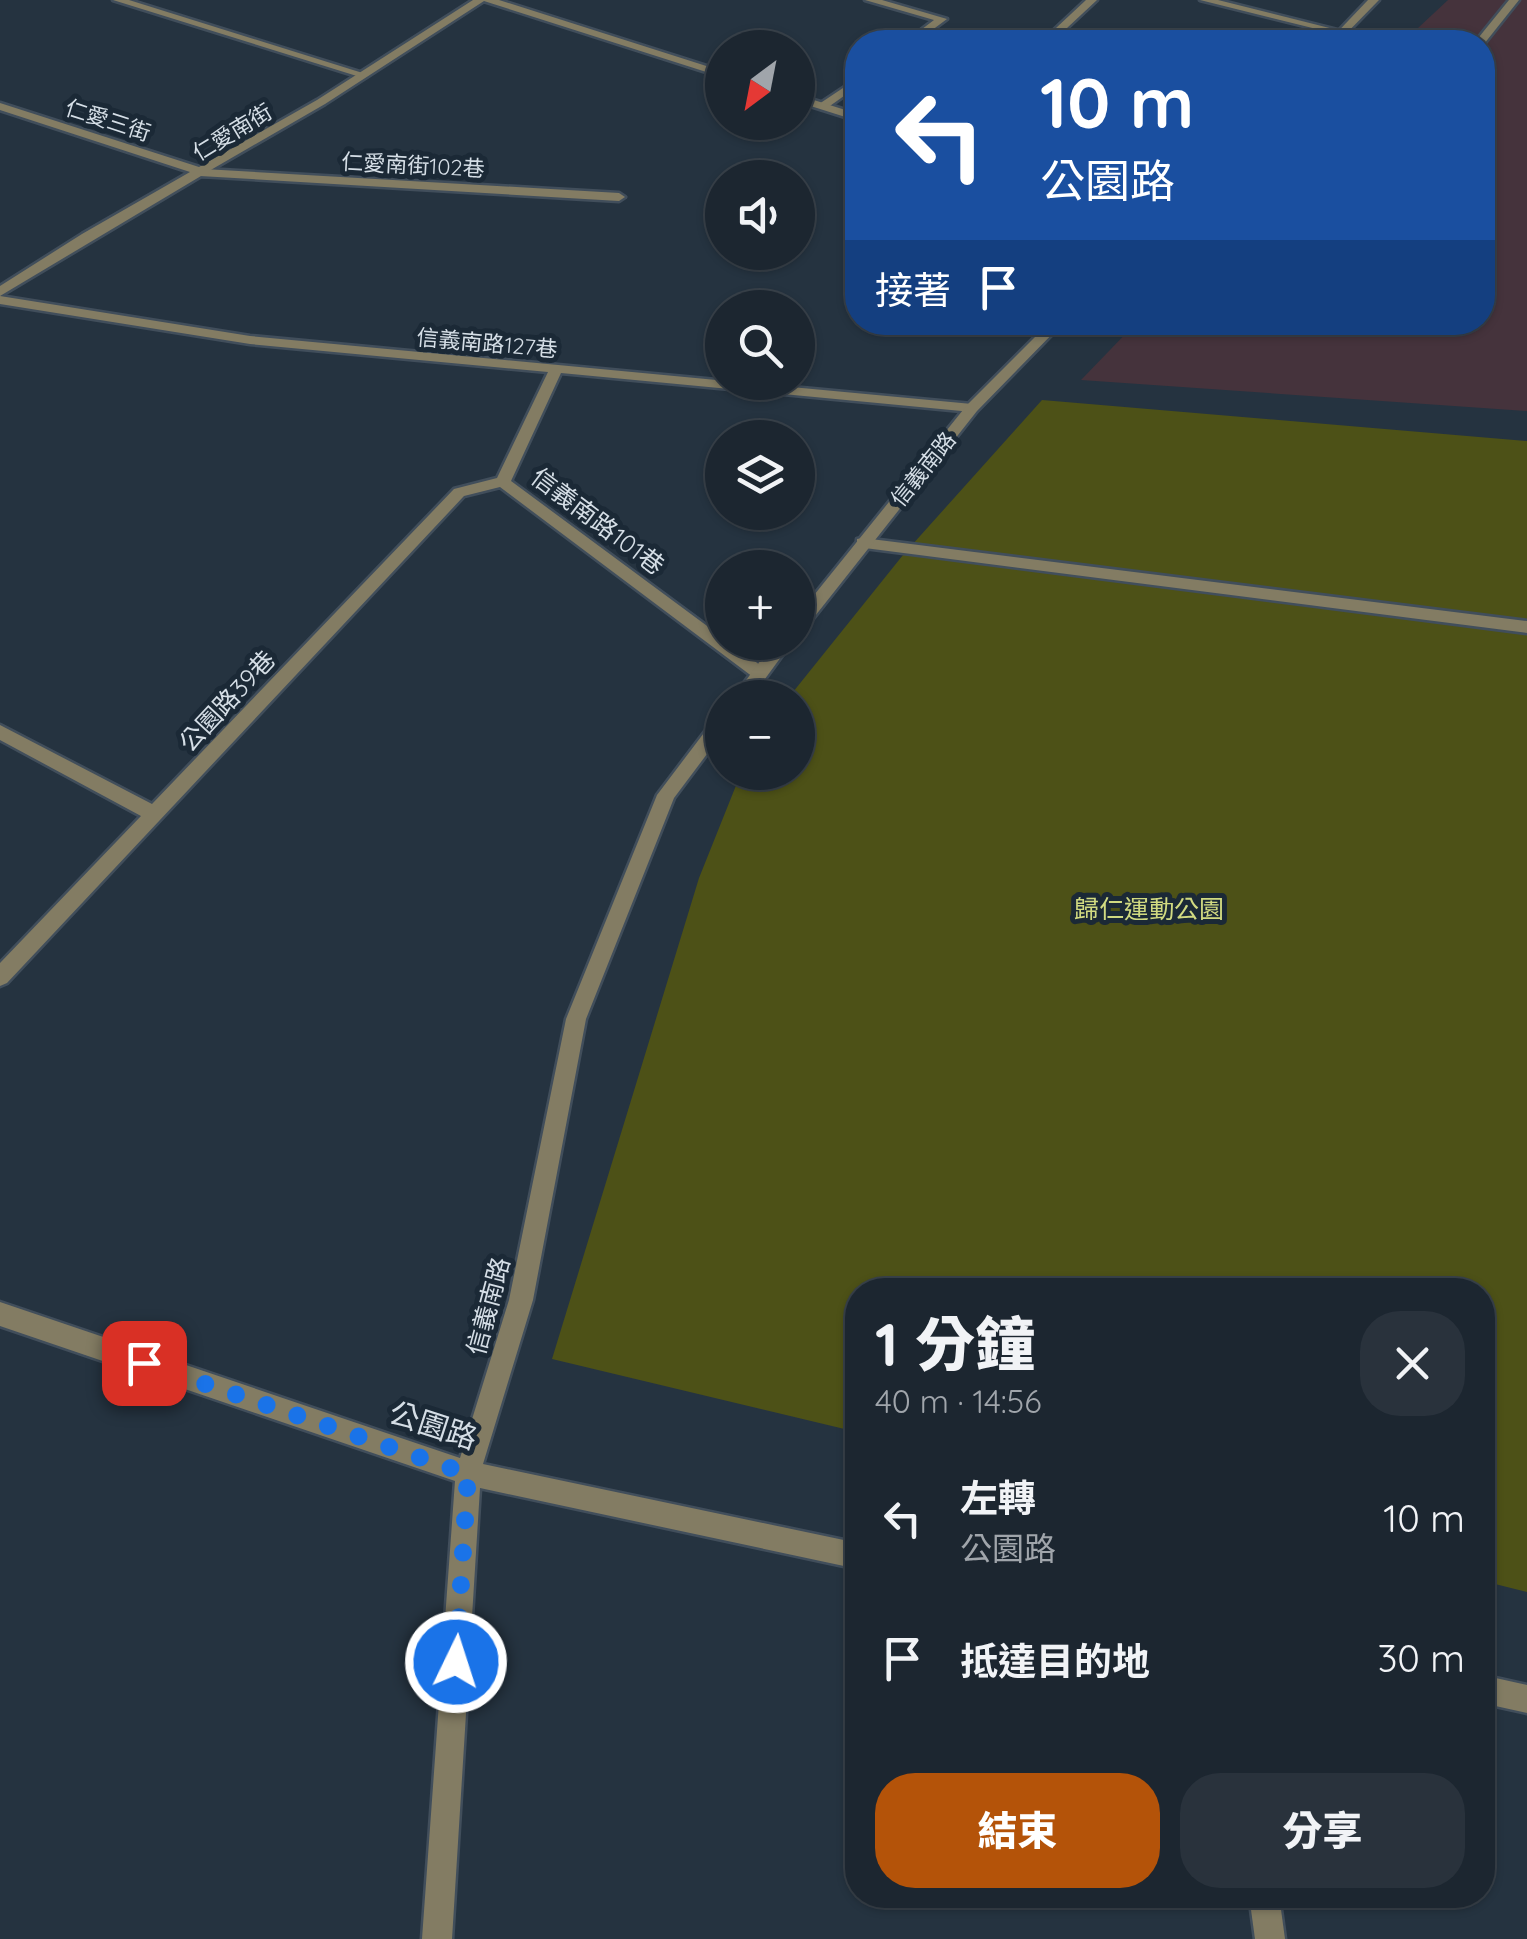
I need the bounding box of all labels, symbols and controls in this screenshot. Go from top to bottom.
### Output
north arrow [705,30,815,140]
map controls [705,30,815,790]
text: 10 m [1040,58,1194,146]
icon: left [875,70,1005,200]
street label: 仁愛三街 [62,93,154,147]
street label: 仁愛南街 [187,97,277,167]
street label: 仁愛南街102巷 [341,147,485,183]
text: 公園路 [1040,152,1175,208]
button: sound [705,160,815,270]
icon: arrive [971,260,1026,315]
text: 接著 [875,266,951,314]
button: search [705,290,815,400]
street label: 信義南路127巷 [415,323,559,363]
button: layers [705,420,815,530]
street label: 信義南路 [884,426,962,512]
street label: 信義南路101巷 [526,461,671,581]
button: + [705,550,815,660]
street label: 公園路39巷 [172,644,281,758]
button: − [705,680,815,790]
park label: 歸仁運動公園 [1074,893,1224,924]
street label: 信義南路 [460,1254,515,1358]
text: 1 分鐘 [875,1306,1035,1381]
button: close [1360,1311,1465,1416]
pin [102,1321,187,1406]
icon: arrive [117,1336,172,1391]
text: 40 m · 14:56 [875,1381,1041,1421]
street label: 公園路 [385,1393,482,1457]
text: 左轉 [960,1474,1036,1522]
icon: left [875,1491,930,1546]
text: 10 m [1383,1494,1465,1542]
text: 公園路 [960,1528,1056,1568]
position arrow [404,1610,508,1714]
icon: arrive [875,1631,930,1686]
text: 30 m [1377,1634,1465,1682]
text: 抵達目的地 [960,1637,1150,1685]
button: 結束 [875,1773,1160,1888]
button: 分享 [1180,1773,1465,1888]

